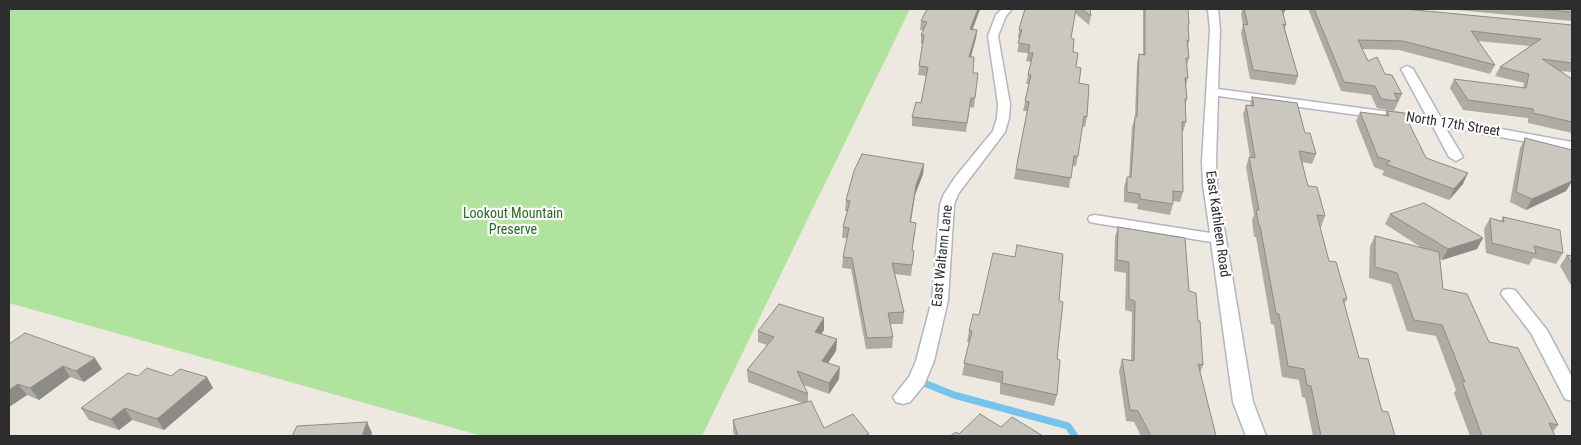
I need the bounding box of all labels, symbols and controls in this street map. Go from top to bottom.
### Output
street label: North 17th Street [1405,109,1501,141]
street label: East Kathleen Road [1201,170,1233,278]
street label: East Waltann Lane [929,204,957,308]
park label: Lookout Mountain Preserve [463,206,563,238]

